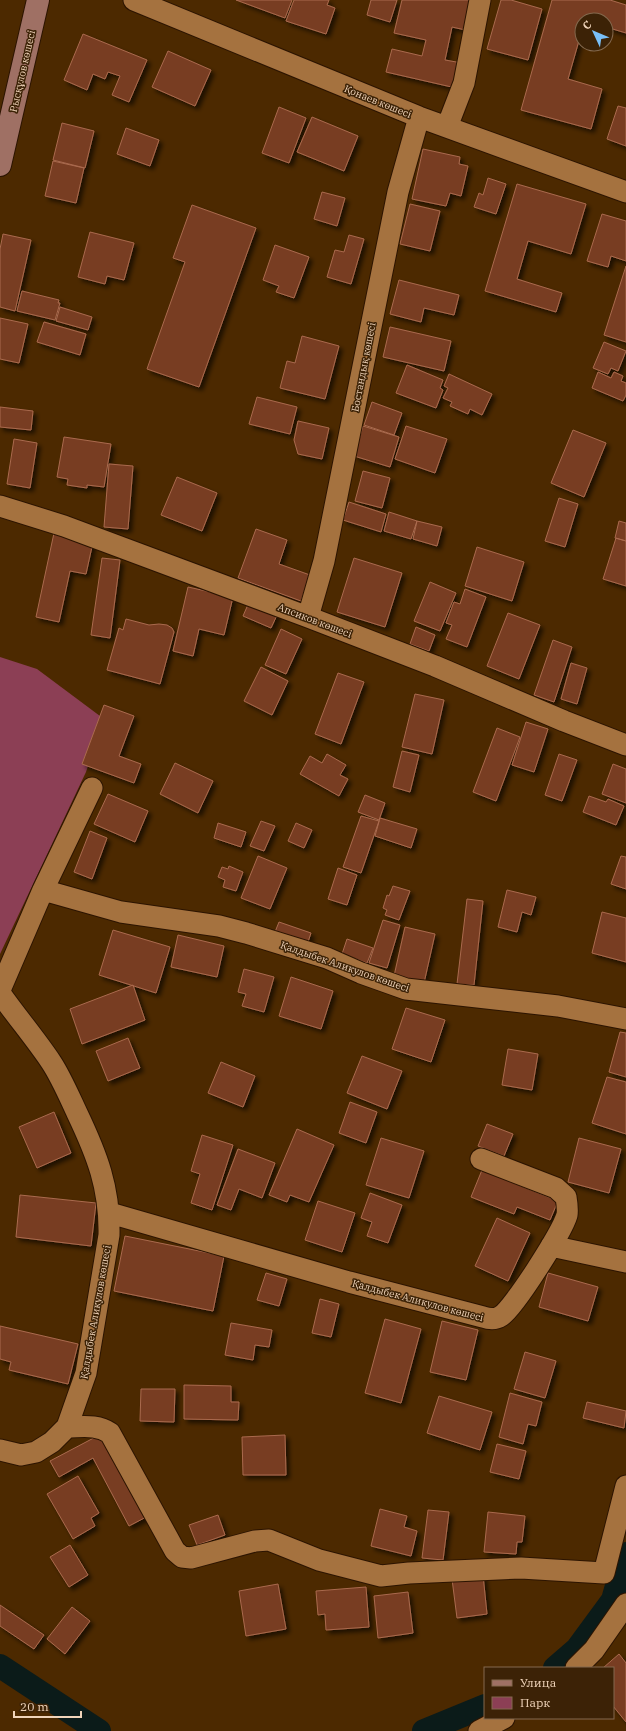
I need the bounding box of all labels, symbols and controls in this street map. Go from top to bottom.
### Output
north arrow [574,12,614,52]
text: С [579,18,594,33]
street label: Рысқұлов көшесі [7,29,38,113]
street label: Қонаев көшесі [342,82,413,121]
street label: Бостандық көшесі [348,321,379,413]
street label: Апсиков көшесі [276,600,354,641]
street label: Қалдыбек Аликулов көшесі [279,938,411,995]
street label: Қалдыбек Аликулов көшесі [77,1244,114,1380]
street label: Қалдыбек Аликулов көшесі [351,1277,485,1324]
legend [484,1667,614,1719]
text: Улица [520,1675,557,1690]
scale bar [14,1693,81,1719]
text: Парк [520,1695,550,1710]
text: 20 m [20,1699,49,1714]

